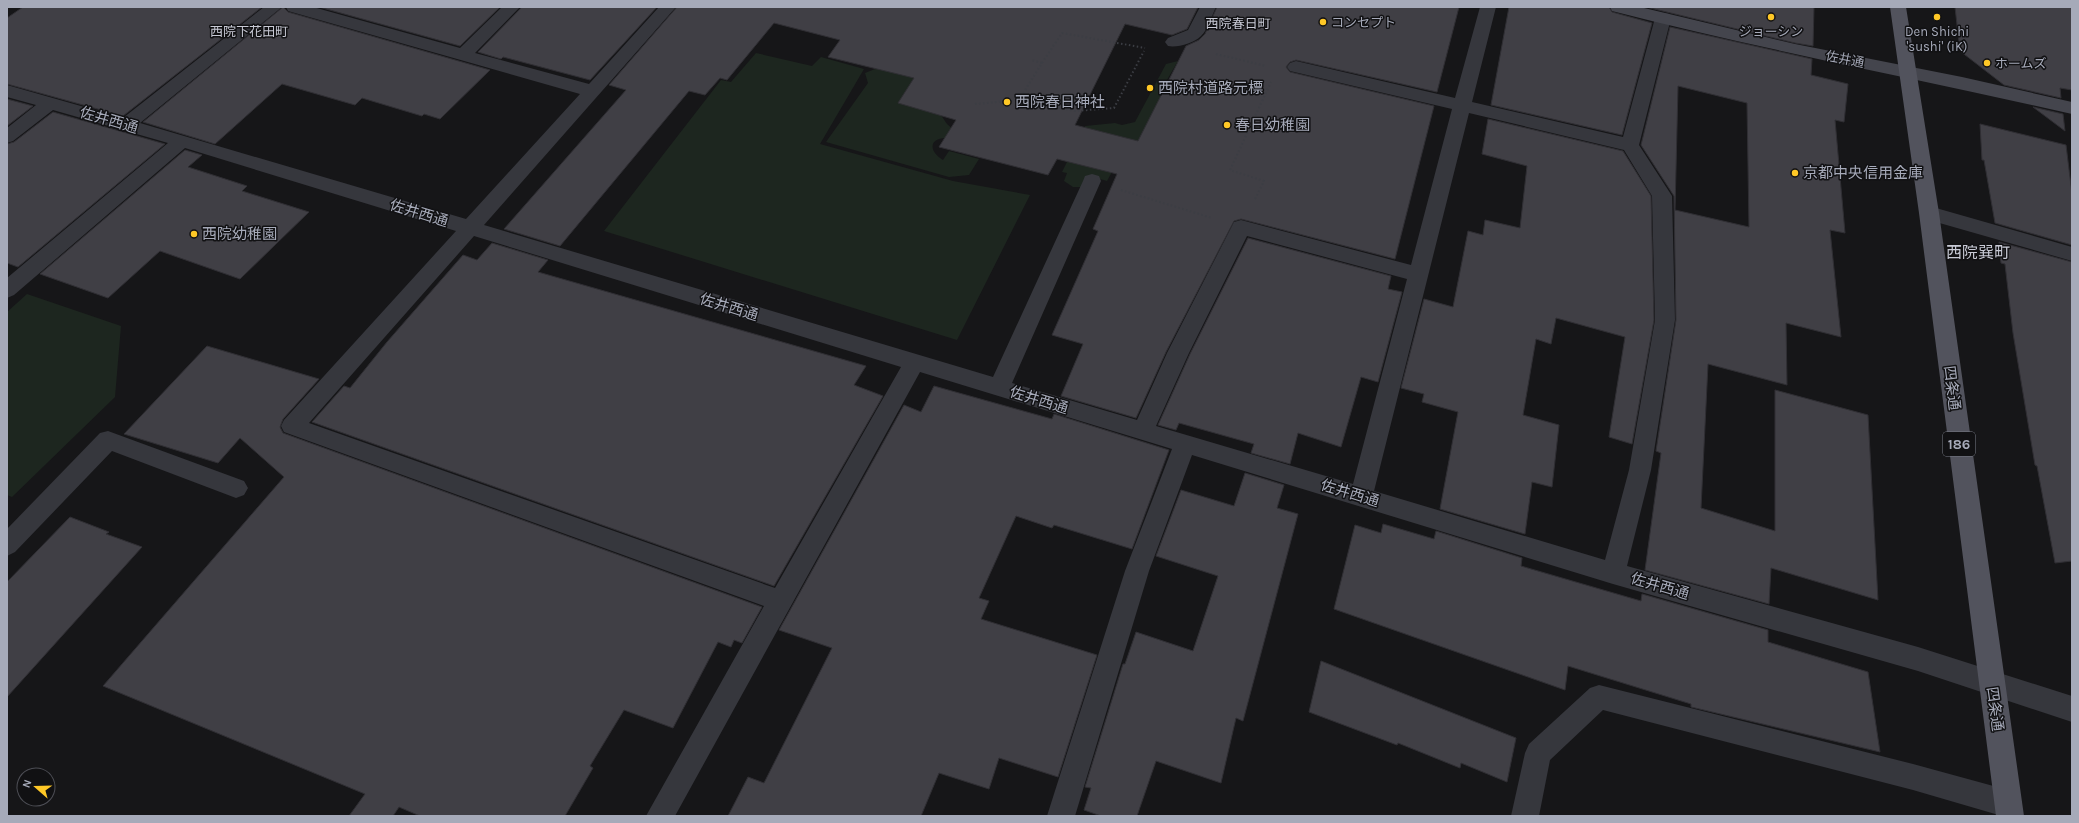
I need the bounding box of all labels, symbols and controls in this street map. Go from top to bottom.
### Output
marker: ジョーシン [1766,12,1776,22]
marker: Den Shichi 'sushi' (iK) [1932,12,1942,22]
place label: コンセプト [1331,15,1396,30]
district label: 西院春日町 [1205,16,1271,31]
marker: コンセプト [1318,17,1328,27]
district label: 西院下花田町 [210,24,288,39]
place label: ジョーシン [1739,24,1803,39]
place label: Den Shichi 'sushi' (iK) [1905,24,1969,54]
street label: 佐井通 [1824,48,1866,70]
place label: ホームズ [1995,56,2047,71]
marker: ホームズ [1982,58,1992,68]
place label: 西院村道路元標 [1158,79,1263,97]
marker: 西院村道路元標 [1145,83,1155,93]
place label: 西院春日神社 [1015,93,1105,111]
marker: 西院春日神社 [1002,97,1012,107]
street label: 佐井西通 [78,103,140,137]
place label: 春日幼稚園 [1235,116,1310,134]
marker: 春日幼稚園 [1222,120,1232,130]
place label: 京都中央信用金庫 [1803,164,1923,182]
marker: 京都中央信用金庫 [1790,168,1800,178]
street label: 佐井西通 [388,196,450,230]
place label: 西院幼稚園 [202,225,277,243]
marker: 西院幼稚園 [189,229,199,239]
district label: 西院巽町 [1946,243,2010,262]
street label: 佐井西通 [698,290,760,324]
street label: 四条通 [1940,365,1964,411]
street label: 佐井西通 [1008,383,1070,417]
road number: 186 [1943,432,1975,456]
street label: 佐井西通 [1319,476,1381,510]
street label: 佐井西通 [1629,569,1691,603]
street label: 四条通 [1983,685,2007,733]
north arrow [16,767,56,807]
text: N [20,778,35,790]

